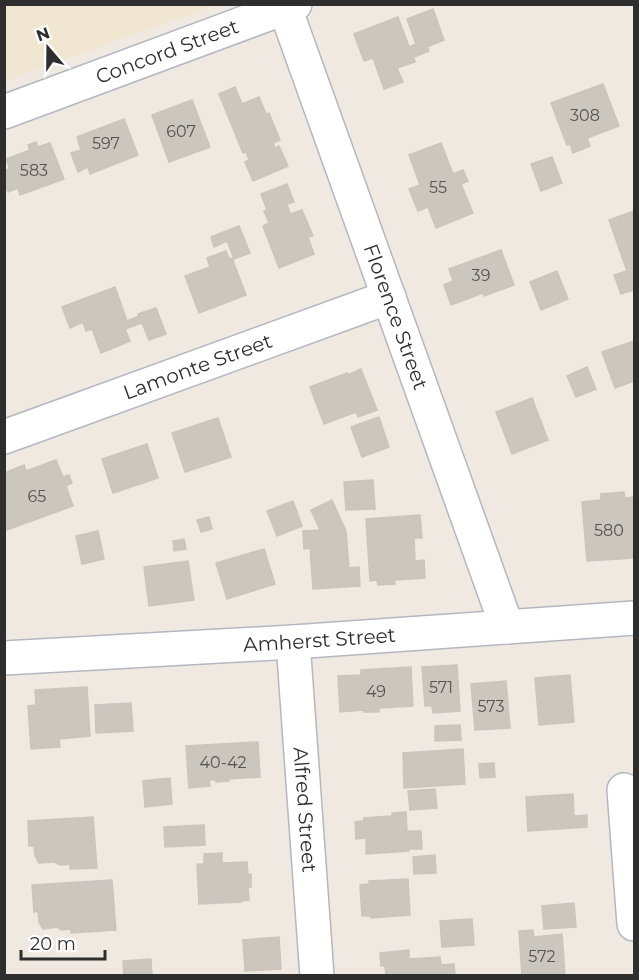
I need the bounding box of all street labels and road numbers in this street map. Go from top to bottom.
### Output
street label: Concord Street [92,14,242,89]
street label: Florence Street [359,241,433,393]
street label: Lamonte Street [120,329,275,405]
street label: Amherst Street [243,623,397,657]
street label: Alfred Street [289,746,322,873]

